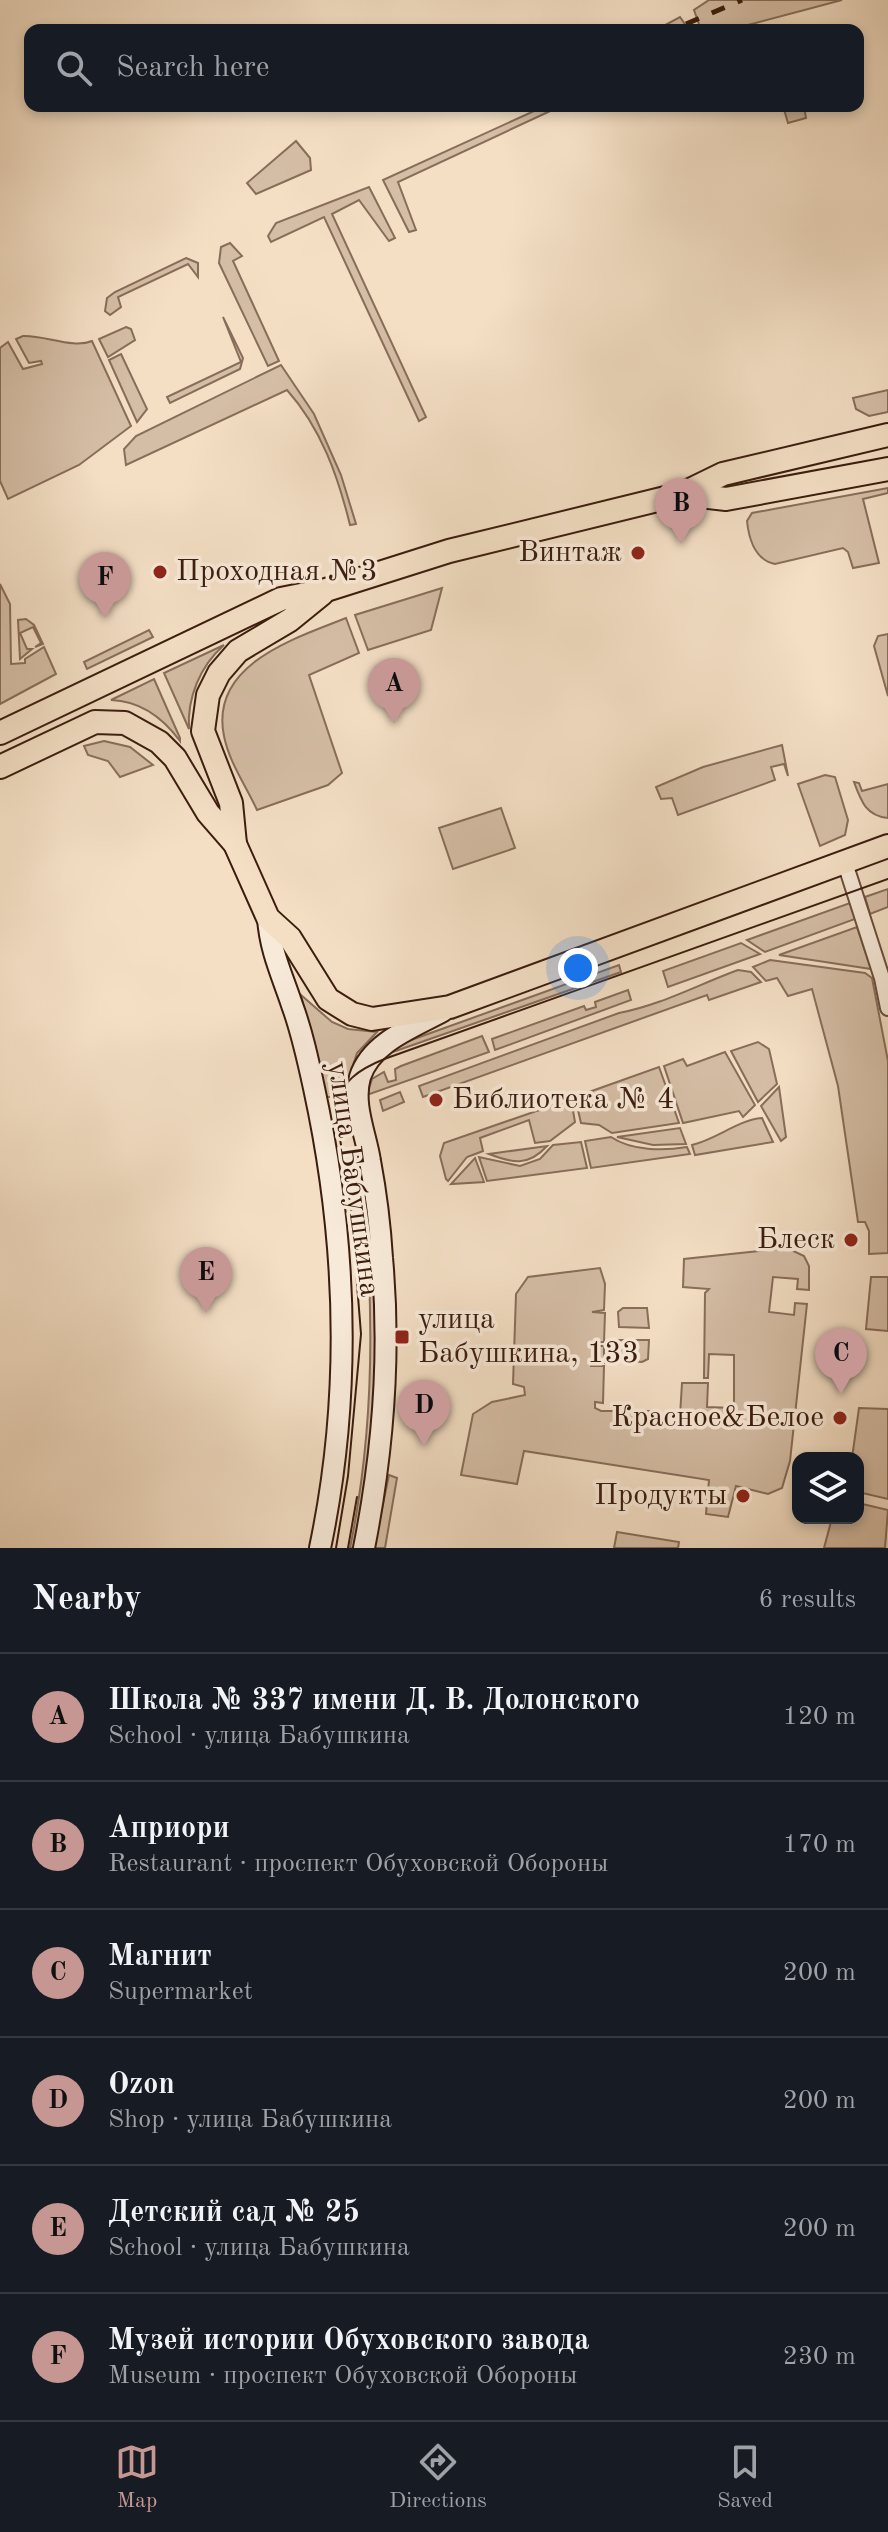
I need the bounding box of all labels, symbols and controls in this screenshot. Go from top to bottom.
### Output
search box [24,24,864,112]
icon: search [52,46,96,90]
text: Search here [116,53,270,83]
pin: B [655,478,707,544]
place label: Винтаж [518,538,622,568]
marker: Винтаж [629,544,647,562]
pin: F [79,552,131,618]
place label: Проходная №3 [176,557,378,587]
marker: Проходная №3 [151,563,169,581]
pin: A [368,658,420,724]
your location [558,948,598,988]
street label: улица Бабушкина [322,1059,384,1299]
place label: Библиотека № 4 [452,1085,674,1115]
marker: Библиотека № 4 [427,1091,445,1109]
place label: Блеск [757,1225,835,1255]
marker: Блеск [842,1231,860,1249]
pin: E [180,1247,232,1313]
place label: улица Бабушкина, 133 [418,1305,639,1369]
marker: улица Бабушкина, 133 [393,1328,411,1346]
pin: C [815,1328,867,1394]
pin: D [398,1380,450,1446]
place label: Красное&Белое [611,1403,824,1433]
marker: Красное&Белое [831,1409,849,1427]
map controls [792,1452,864,1524]
button: layers [792,1452,864,1524]
place label: Продукты [594,1481,727,1511]
marker: Продукты [734,1487,752,1505]
text: Nearby [32,1583,142,1617]
text: 6 results [758,1587,856,1613]
text: Школа № 337 имени Д. В. Долонского [108,1686,640,1716]
text: A [48,1704,68,1730]
text: 120 m [783,1704,856,1730]
text: School · улица Бабушкина [108,1723,410,1749]
text: Априори [108,1814,230,1844]
text: B [49,1832,67,1858]
text: 170 m [783,1832,856,1858]
text: Restaurant · проспект Обуховской Обороны [108,1851,608,1877]
text: Магнит [108,1942,212,1972]
text: C [49,1960,67,1986]
text: 200 m [783,1960,856,1986]
text: Supermarket [108,1979,253,2005]
text: Ozon [108,2070,175,2100]
text: D [48,2088,68,2114]
text: 200 m [783,2088,856,2114]
text: Shop · улица Бабушкина [108,2107,392,2133]
text: Детский сад № 25 [108,2198,360,2228]
text: E [49,2216,67,2242]
text: 200 m [783,2216,856,2242]
text: School · улица Бабушкина [108,2235,410,2261]
text: Музей истории Обуховского завода [108,2326,589,2356]
text: F [49,2344,67,2370]
text: 230 m [783,2344,856,2370]
text: Museum · проспект Обуховской Обороны [108,2363,578,2389]
tab: Map [115,2440,159,2515]
tab: Directions [389,2440,487,2515]
tab: Saved [717,2440,773,2515]

